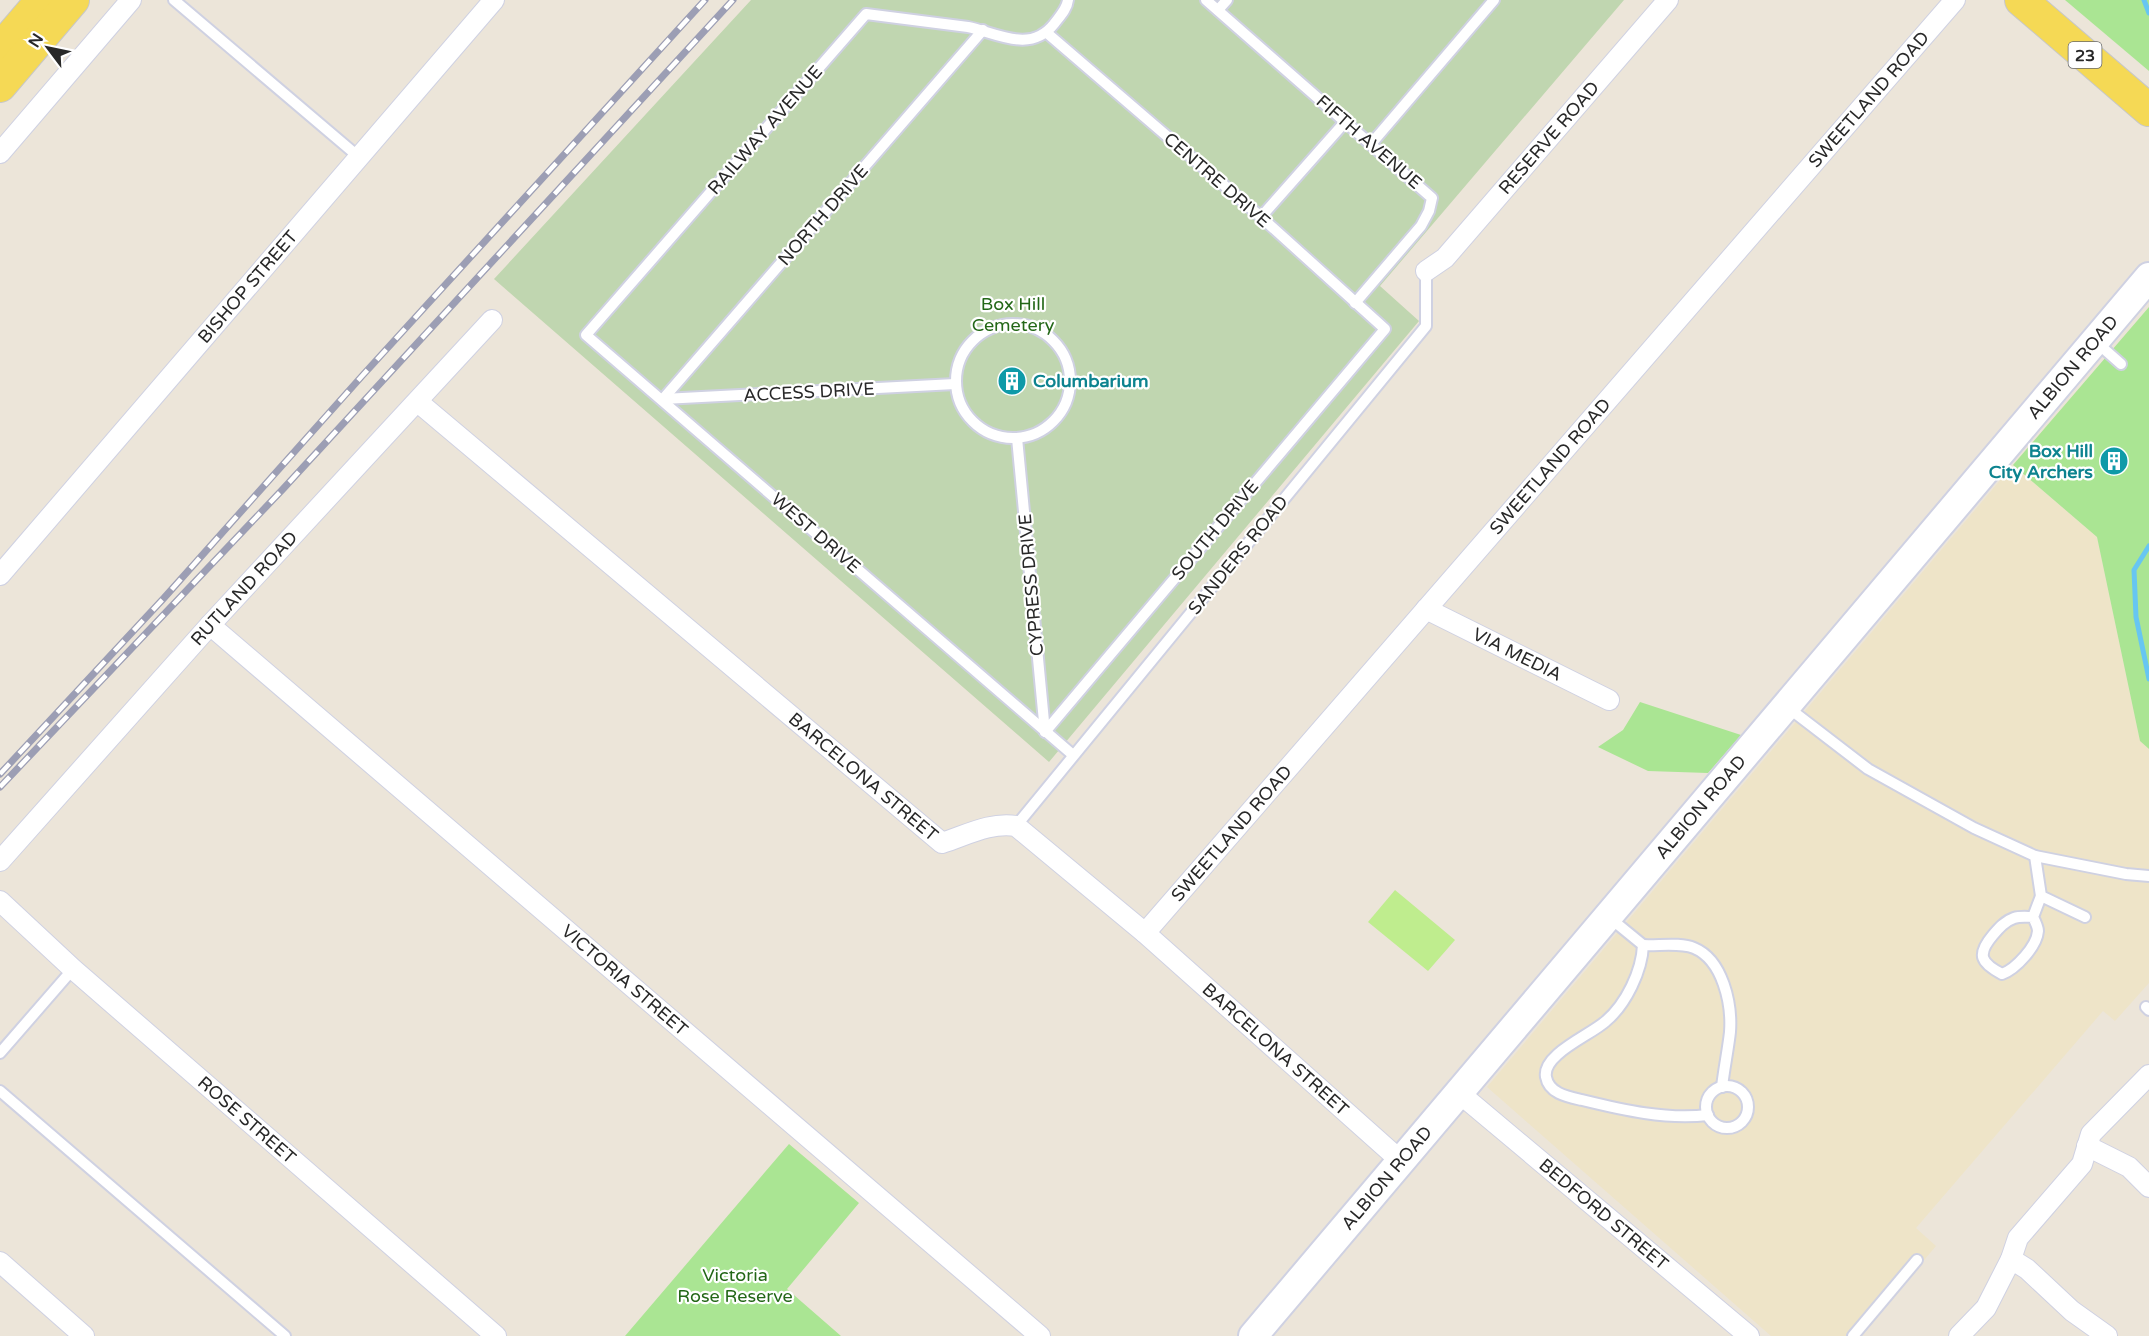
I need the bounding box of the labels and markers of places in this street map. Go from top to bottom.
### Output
building icon: Columbarium [996,365,1028,397]
place label: Columbarium [1033,370,1148,392]
place label: Box Hill City Archers [1989,440,2093,483]
building icon: Box Hill City Archers [2098,445,2130,477]

